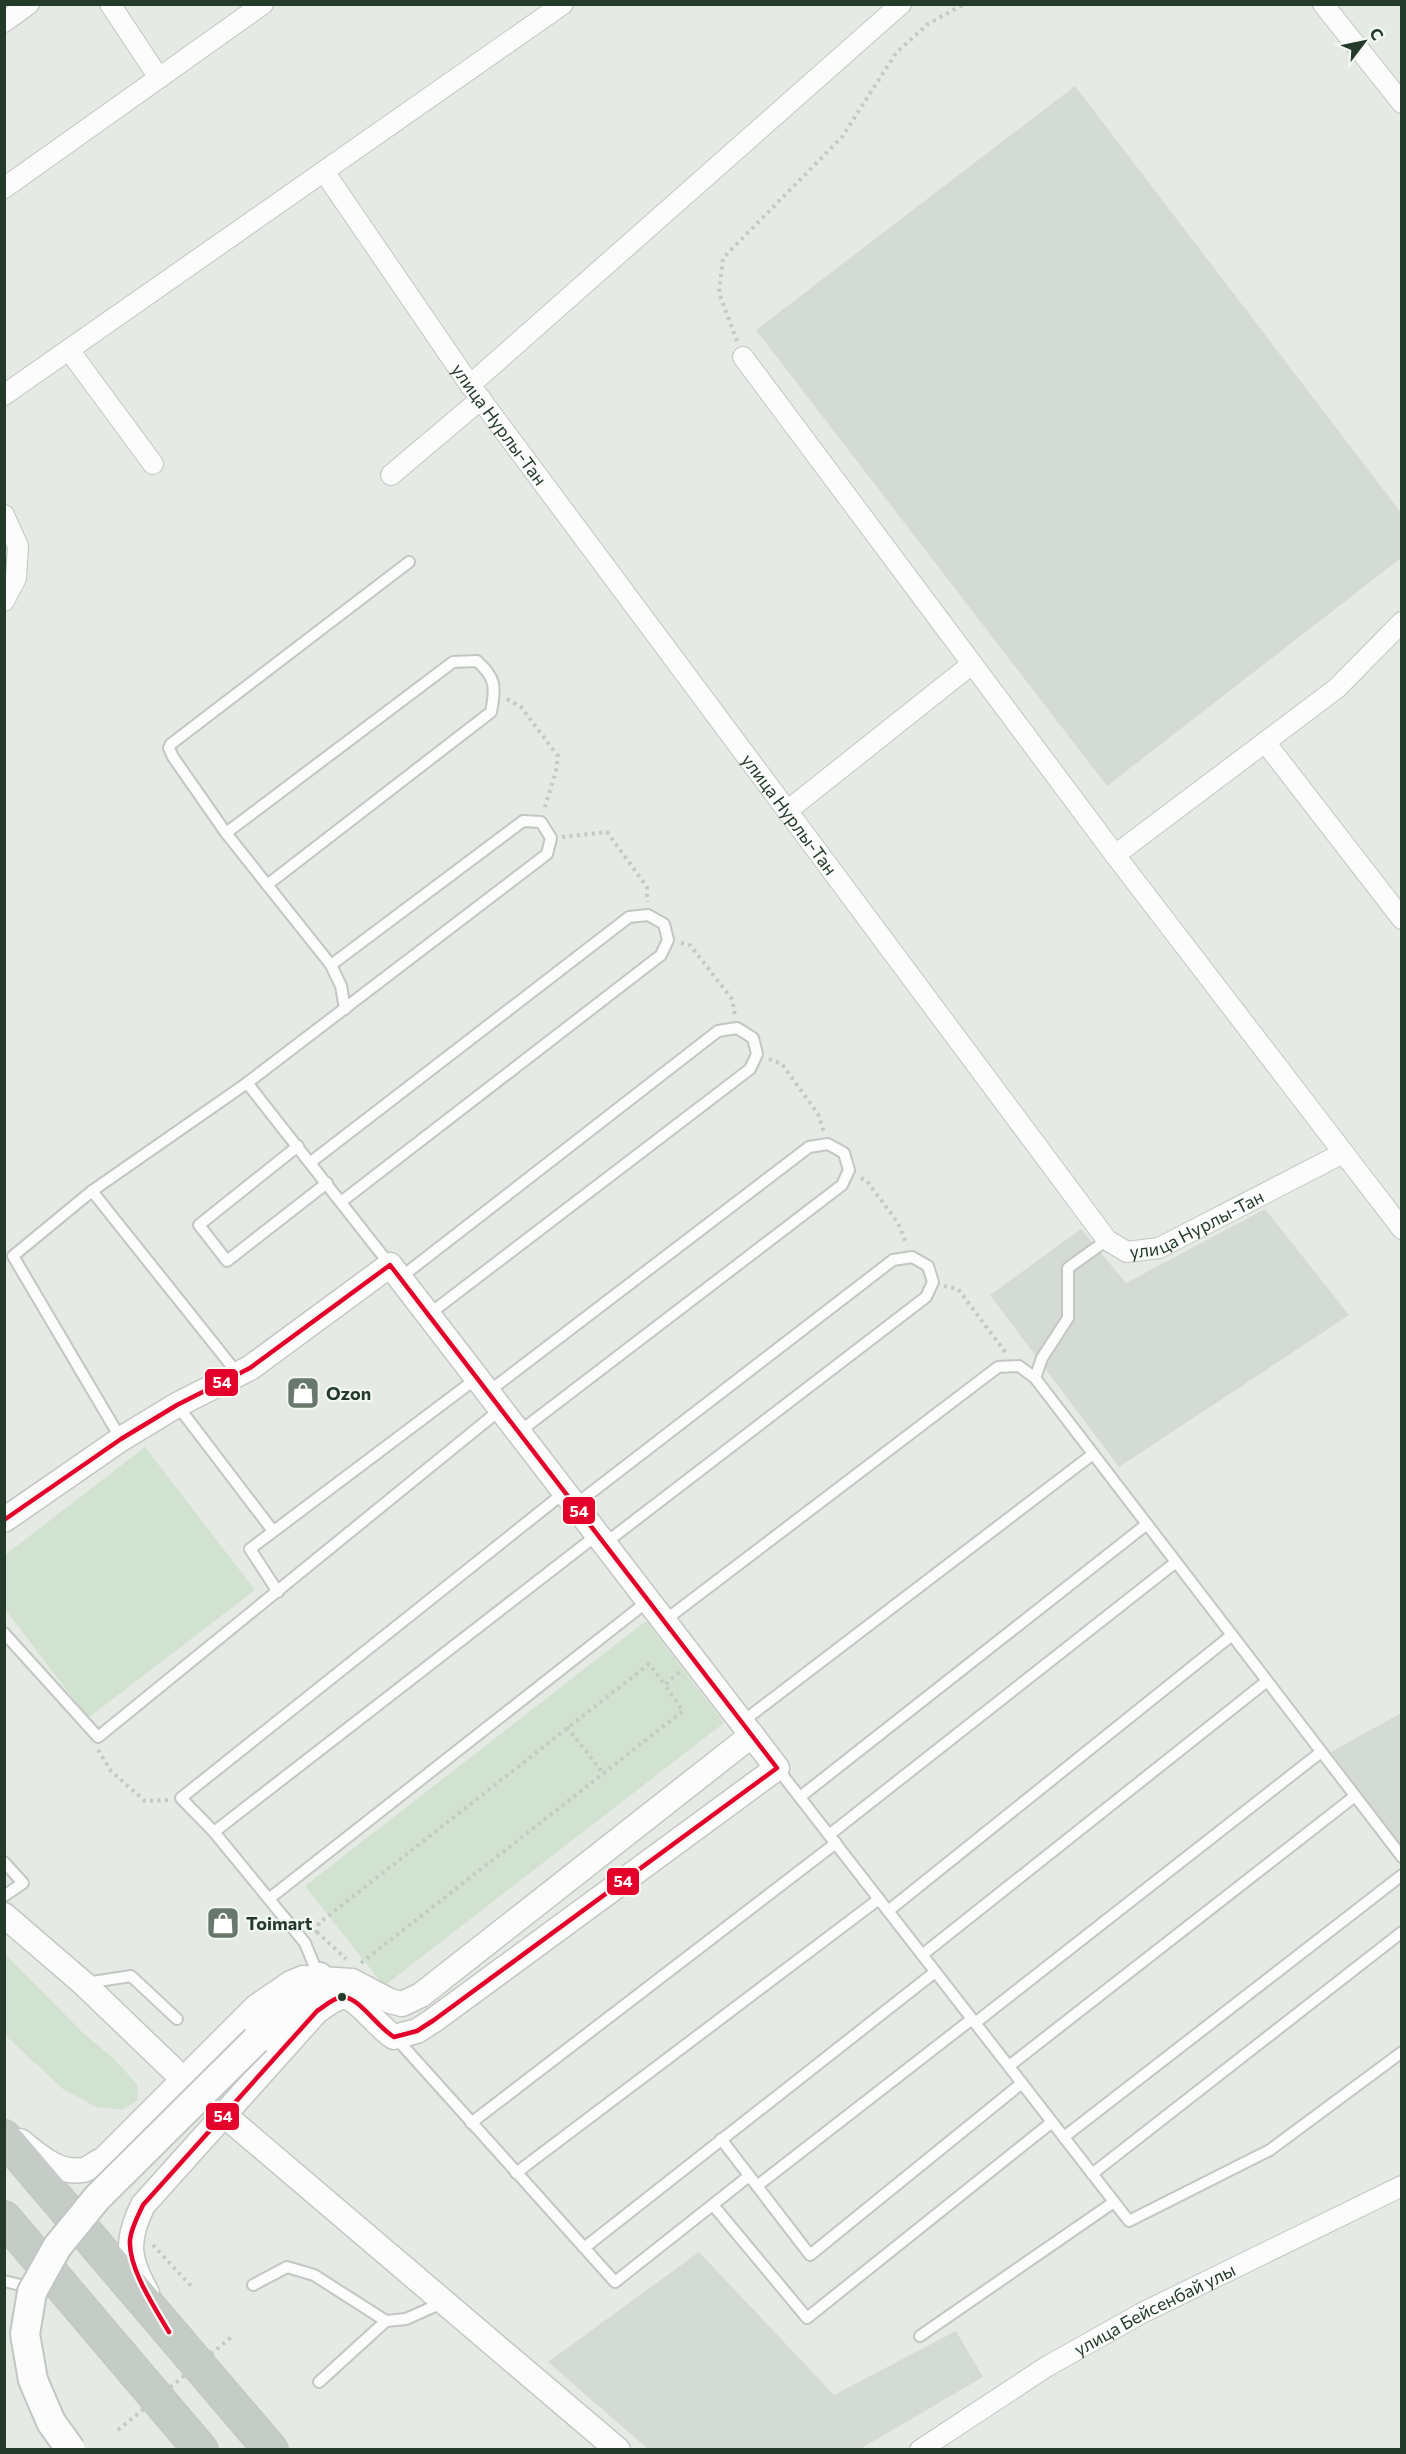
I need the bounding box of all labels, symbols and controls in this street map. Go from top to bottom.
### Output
north arrow [1334,12,1394,72]
text: С [1366,24,1388,44]
street label: улица Нурлы-Тан [448,359,552,489]
street label: улица Нурлы-Тан [737,749,842,879]
street label: улица Нурлы-Тан [1128,1185,1267,1263]
line badge: 54 [204,1368,239,1397]
text: 54 [212,1372,232,1391]
shop icon: Ozon [285,1375,321,1411]
place label: Ozon [326,1382,371,1404]
line badge: 54 [562,1496,596,1525]
text: 54 [569,1501,589,1520]
line badge: 54 [606,1867,640,1896]
text: 54 [613,1871,633,1890]
shop icon: Toimart [205,1905,241,1941]
place label: Toimart [246,1912,313,1934]
unlabelled marker [336,1991,348,2003]
line badge: 54 [205,2102,240,2131]
text: 54 [213,2106,233,2125]
street label: улица Бейсенбай улы [1070,2258,1239,2360]

